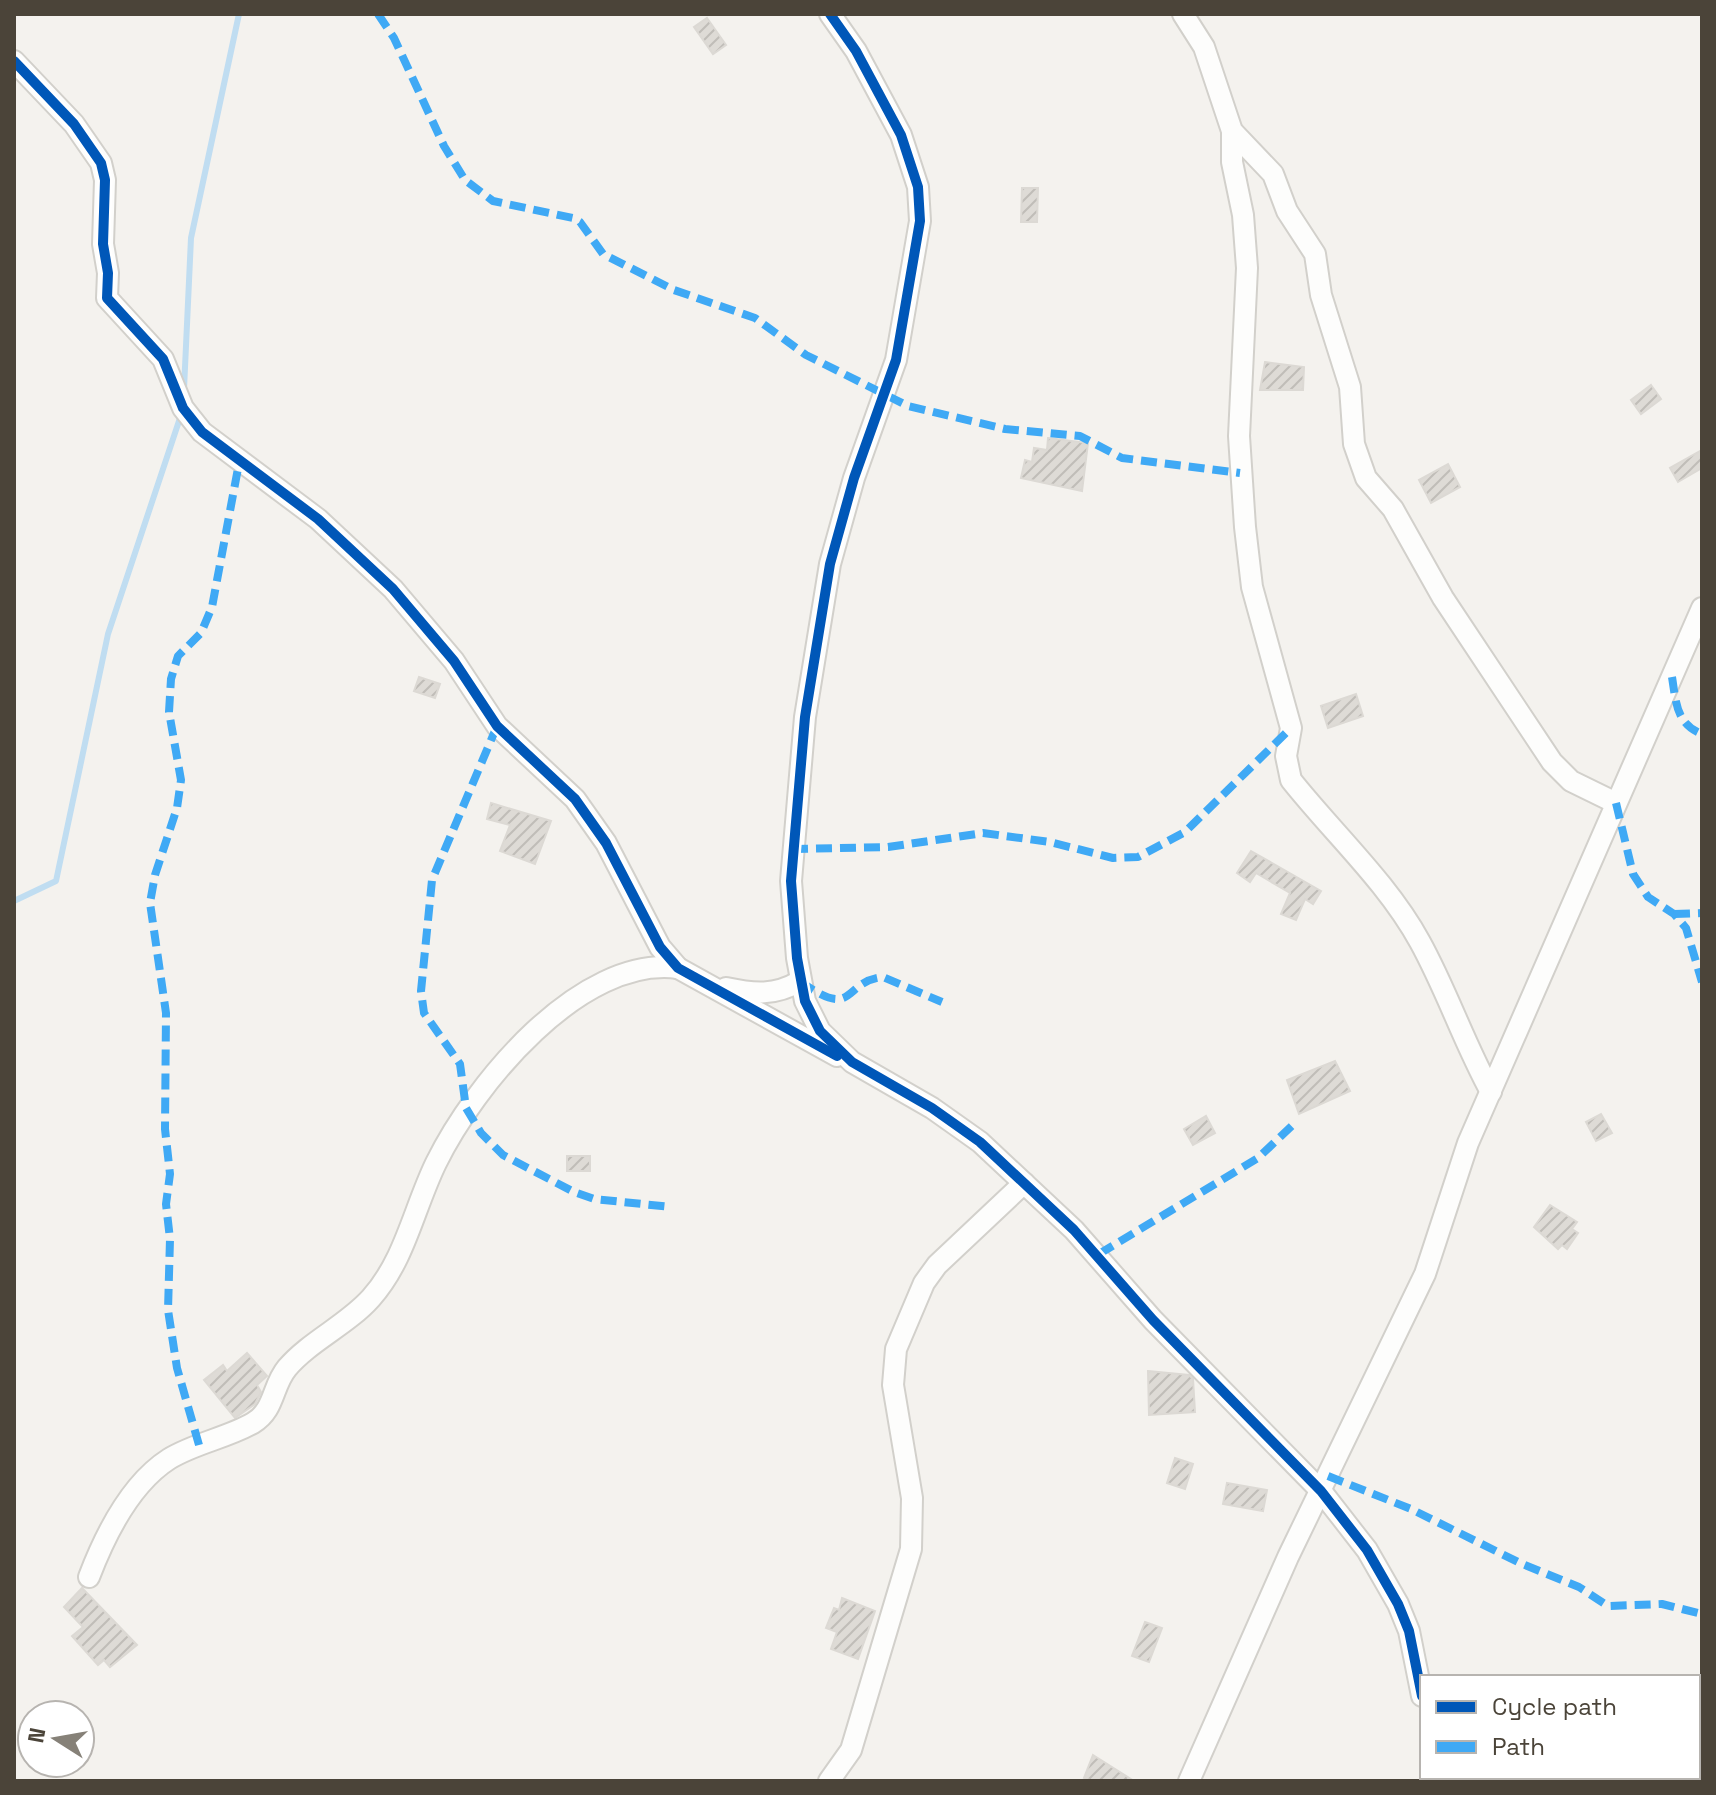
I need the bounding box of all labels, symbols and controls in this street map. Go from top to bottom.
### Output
legend [1420,1675,1700,1779]
text: Cycle path [1492,1691,1617,1722]
north arrow [16,1699,96,1779]
text: N [21,1725,52,1745]
text: Path [1492,1731,1545,1762]

